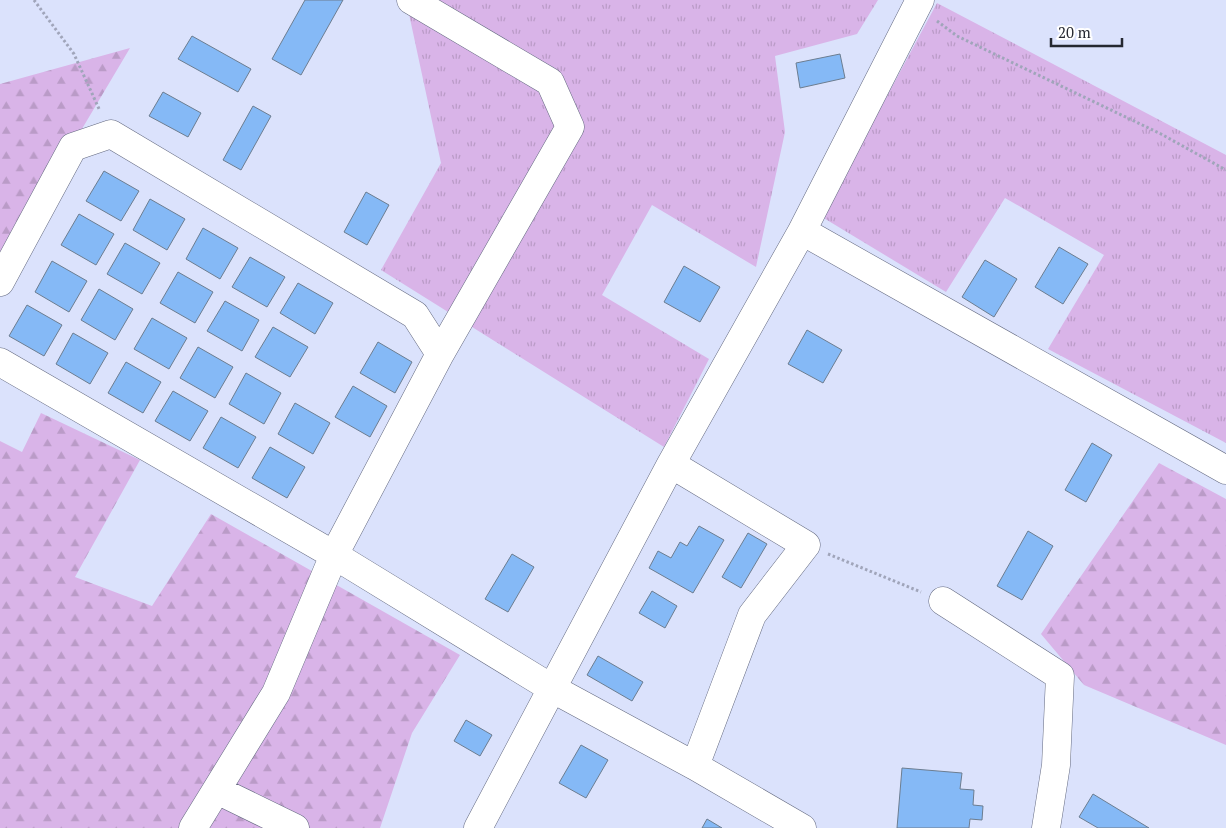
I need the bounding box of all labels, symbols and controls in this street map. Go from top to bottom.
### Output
scale bar [1051,15,1122,47]
text: 20 m [1058,22,1091,42]

